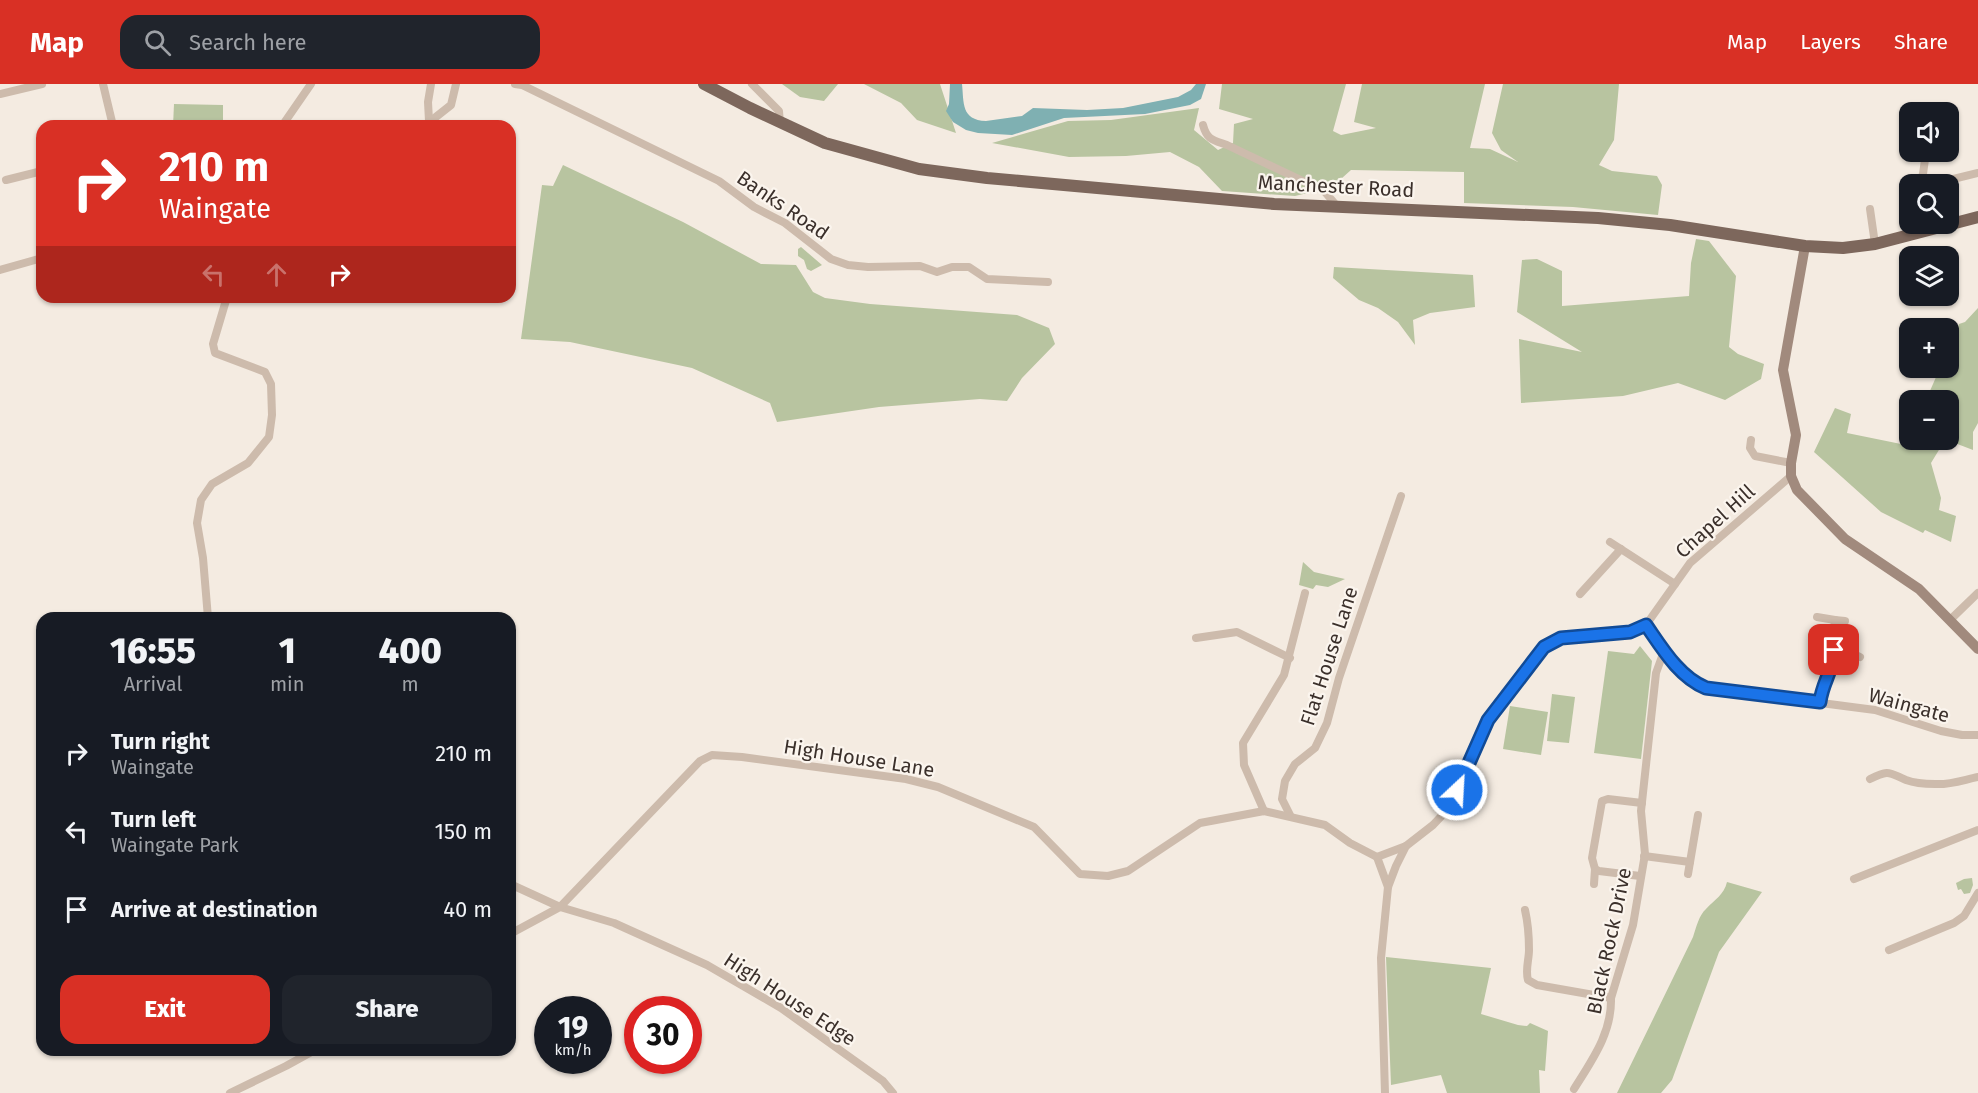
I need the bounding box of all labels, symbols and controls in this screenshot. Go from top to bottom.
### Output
search box [120,15,540,69]
text: Map [30,26,84,59]
icon: search [141,26,174,59]
text: Search here [189,29,307,56]
text: Map [1727,29,1767,55]
text: Layers [1800,29,1861,55]
text: Share [1894,29,1948,55]
map controls [1899,102,1959,450]
button: sound [1899,102,1959,162]
text: 210 m [159,142,269,192]
icon: right [60,144,138,222]
street label: Banks Road [732,166,834,244]
street label: Manchester Road [1257,170,1415,202]
button: search [1899,174,1959,234]
text: Waingate [159,193,271,225]
button: layers [1899,246,1959,306]
icon: left [197,258,230,291]
icon: ahead [260,258,293,291]
icon: right [323,258,356,291]
button: + [1899,318,1959,378]
button: − [1899,390,1959,450]
street label: Chapel Hill [1670,479,1760,563]
street label: Flat House Lane [1295,584,1363,728]
pin [1808,624,1859,675]
text: 16:55 [110,629,196,673]
text: 1 [279,629,296,673]
text: 400 [378,629,442,673]
icon: arrive [1817,633,1850,666]
text: Arrival [124,672,182,696]
text: min [270,672,304,696]
text: m [402,672,419,696]
street label: Waingate [1866,683,1952,727]
text: Turn right [111,728,210,755]
street label: High House Lane [782,734,936,782]
icon: right [60,737,93,770]
text: 210 m [435,740,492,767]
text: Waingate [111,755,194,779]
position arrow [1425,758,1489,822]
text: Turn left [111,806,196,833]
icon: left [60,815,93,848]
text: 150 m [434,818,492,845]
text: Waingate Park [111,833,239,857]
street label: Black Rock Drive [1582,865,1636,1017]
icon: arrive [60,893,93,926]
text: Arrive at destination [111,896,318,923]
text: 40 m [443,896,492,923]
street label: High House Edge [720,947,860,1051]
button: Exit [60,975,270,1044]
button: Share [282,975,492,1044]
speed limit sign: 30 [624,996,702,1074]
text: 19 [558,1010,588,1046]
text: km/h [554,1041,592,1059]

